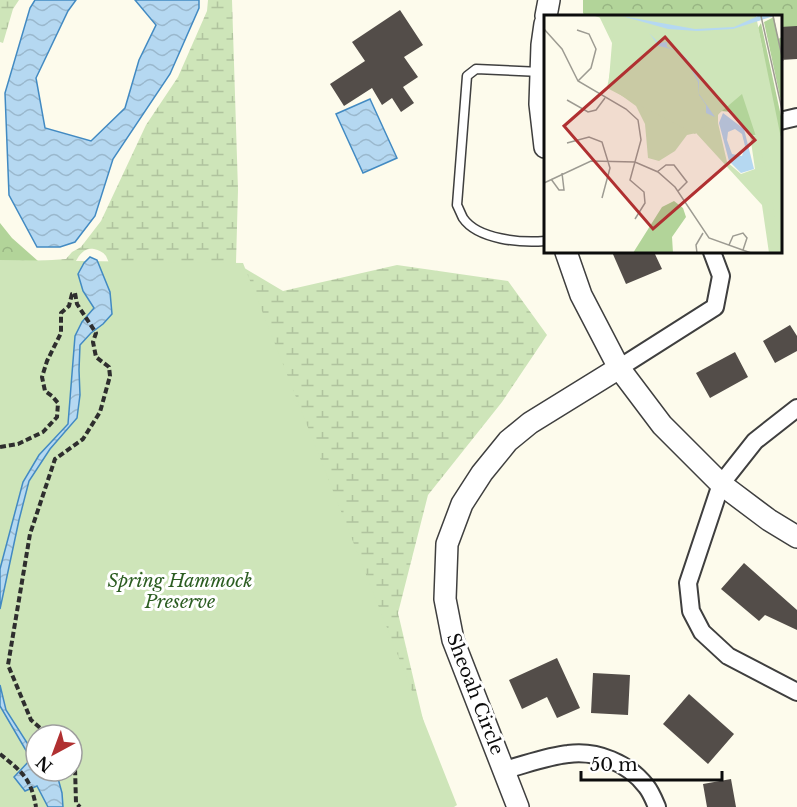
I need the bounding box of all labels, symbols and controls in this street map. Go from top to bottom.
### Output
inset map [544,15,782,254]
park label: Spring Hammock Preserve [108,570,252,613]
street label: Sheoah Circle [442,630,508,758]
north arrow [24,723,84,783]
scale bar [581,744,722,782]
text: N [32,752,56,777]
text: 50 m [590,754,638,776]

